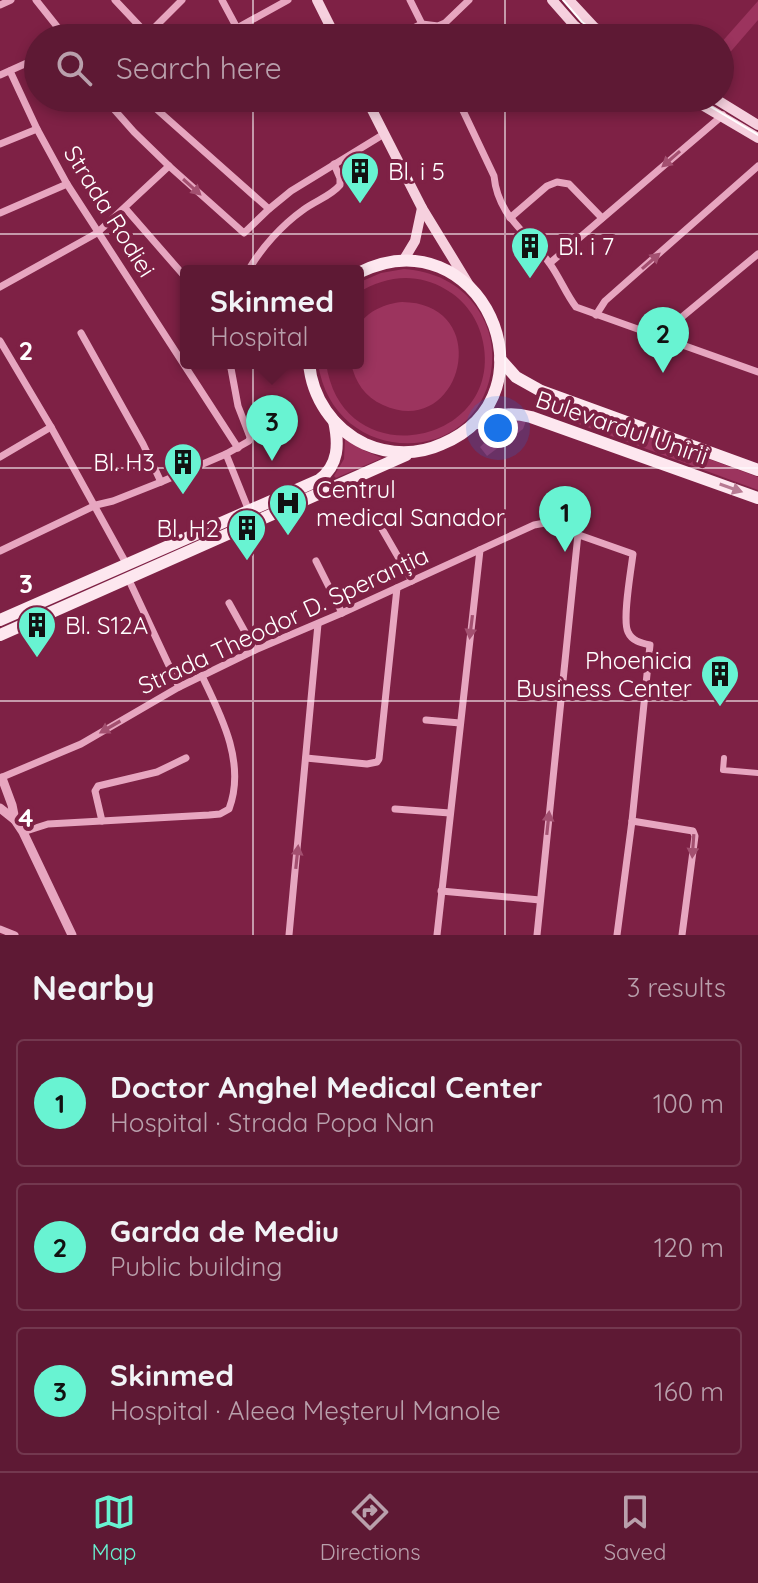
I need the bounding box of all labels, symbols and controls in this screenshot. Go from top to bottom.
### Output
search box [24,24,734,112]
icon: search [52,46,96,90]
text: Search here [116,49,282,87]
street label: Strada Rodiei [58,140,162,282]
building icon: Bl. i 5 [339,150,381,205]
one-way arrow [662,150,682,167]
place label: Bl. i 5 [388,156,445,186]
one-way arrow [182,178,202,196]
building icon: Bl. i 7 [509,225,551,280]
place label: Bl. i 7 [558,231,614,261]
one-way arrow [641,252,660,270]
popup [180,265,364,369]
text: Skinmed [210,282,334,320]
pin: 2 [637,307,689,373]
text: Hospital [210,320,308,353]
text: 2 [19,334,33,367]
street label: Bulevardul Unirii [532,383,712,471]
pin: 3 [246,395,298,461]
your location [478,408,518,448]
building icon: Bl. H3 [162,441,204,496]
place label: Bl. H3 [93,447,155,477]
place label: Centrul medical Sanador [316,474,505,532]
hospital icon: Centrul medical Sanador [267,482,309,537]
one-way arrow [719,482,743,495]
pin: 1 [539,486,591,552]
building icon: Bl. H2 [226,507,268,562]
place label: Bl. H2 [156,513,219,543]
street label: Strada Theodor D. Speranția [133,539,433,701]
text: 3 [19,567,33,600]
building icon: Bl. S12A [16,604,58,659]
place label: Bl. S12A [65,610,148,640]
one-way arrow [465,615,478,640]
place label: Phoenicia Business Center [516,645,692,703]
building icon: Phoenicia Business Center [699,653,741,708]
one-way arrow [99,720,121,734]
text: 4 [18,801,34,834]
one-way arrow [541,810,554,835]
one-way arrow [686,834,699,859]
one-way arrow [290,844,303,869]
text: Nearby [32,966,155,1009]
text: 3 results [627,971,726,1004]
text: Doctor Anghel Medical Center [110,1068,543,1106]
text: 1 [55,1087,65,1120]
text: 100 m [653,1087,724,1120]
text: Hospital · Strada Popa Nan [110,1106,435,1139]
text: Garda de Mediu [110,1212,339,1250]
text: 2 [53,1231,67,1264]
text: 120 m [654,1231,724,1264]
text: Public building [110,1250,282,1283]
text: Skinmed [110,1356,234,1394]
text: 3 [53,1375,67,1408]
text: 160 m [654,1375,724,1408]
text: Hospital · Aleea Meșterul Manole [110,1394,501,1427]
tab: Map [92,1490,136,1566]
tab: Directions [320,1490,420,1566]
tab: Saved [604,1490,666,1566]

